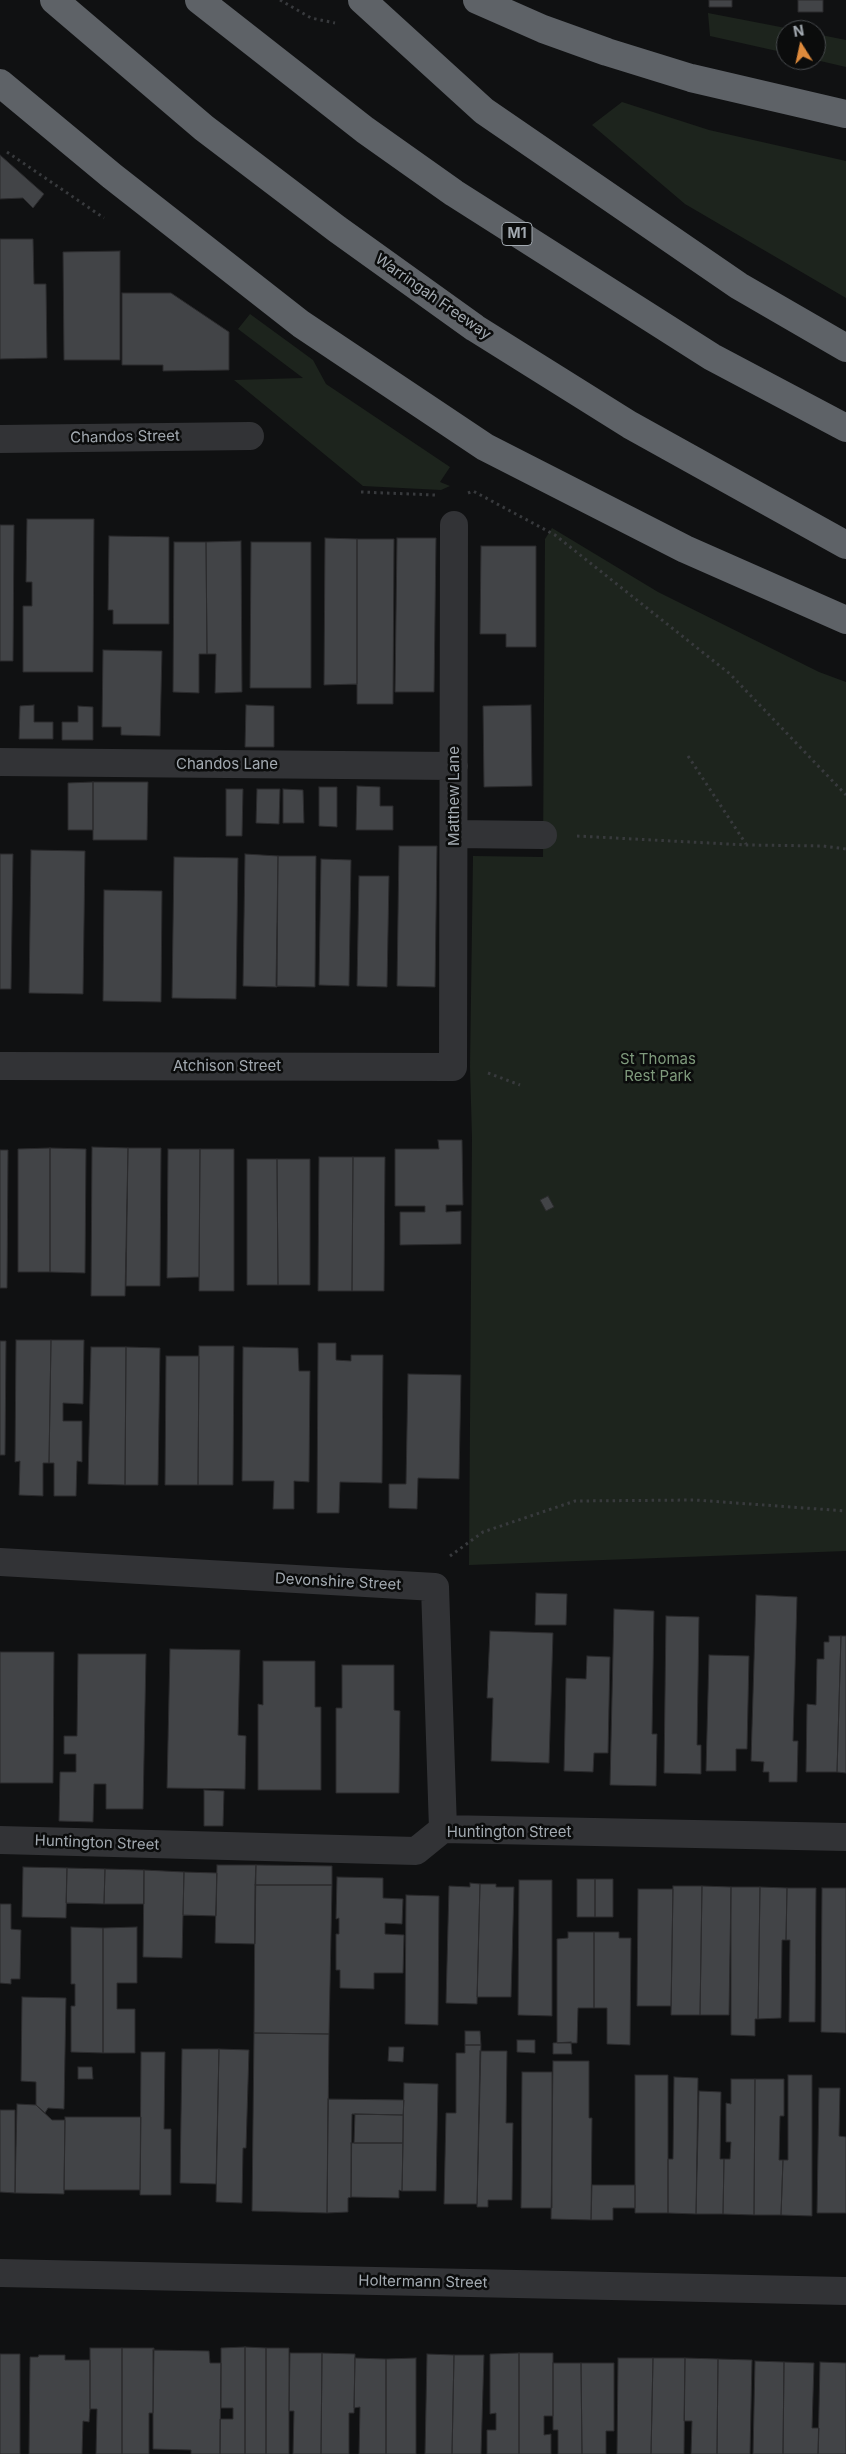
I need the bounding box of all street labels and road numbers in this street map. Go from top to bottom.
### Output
road number: M1 [502,222,532,245]
street label: Warringah Freeway [372,250,494,344]
street label: Chandos Street [70,427,180,447]
street label: Matthew Lane [445,746,463,846]
street label: Chandos Lane [176,755,278,773]
street label: Atchison Street [173,1057,281,1075]
street label: Devonshire Street [274,1570,402,1594]
street label: Huntington Street [447,1823,571,1841]
street label: Huntington Street [34,1832,160,1854]
street label: Holtermann Street [358,2272,488,2292]

